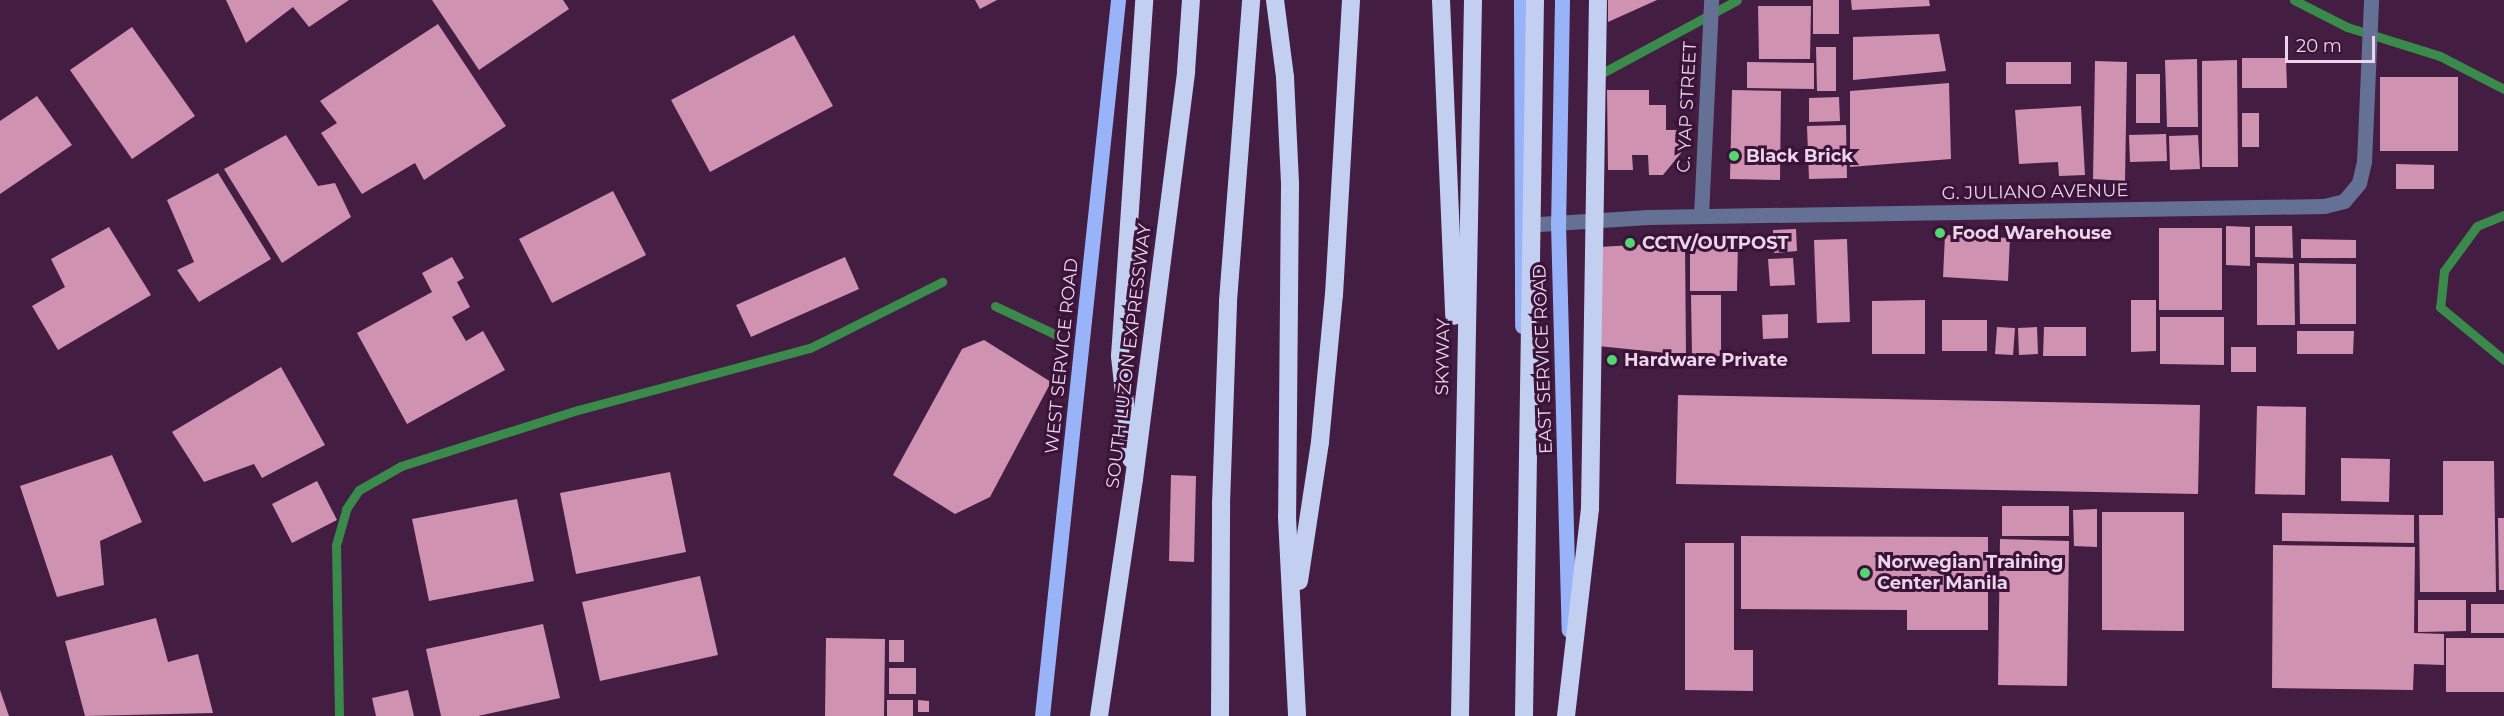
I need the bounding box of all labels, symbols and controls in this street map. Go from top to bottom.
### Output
scale bar [2288,24,2378,62]
text: 20 m [2296,35,2342,57]
street label: C. YAP STREET [1673,41,1701,173]
place label: Black Brick [1746,145,1853,167]
marker: Black Brick [1727,149,1741,163]
street label: G. JULIANO AVENUE [1941,180,2129,204]
street label: SOUTH LUZON EXPRESSWAY [1102,222,1156,490]
place label: Food Warehouse [1952,222,2112,244]
marker: Food Warehouse [1933,226,1947,240]
place label: CCTV/OUTPOST [1642,232,1789,254]
marker: CCTV/OUTPOST [1623,236,1637,250]
street label: WEST SERVICE ROAD [1041,257,1083,455]
street label: EAST SERVICE ROAD [1529,264,1557,454]
street label: SKYWAY [1432,318,1454,396]
place label: Hardware Private [1624,349,1788,371]
marker: Hardware Private [1605,353,1619,367]
place label: Norwegian Training Center Manila [1877,552,2063,594]
marker: Norwegian Training Center Manila [1858,566,1872,580]

